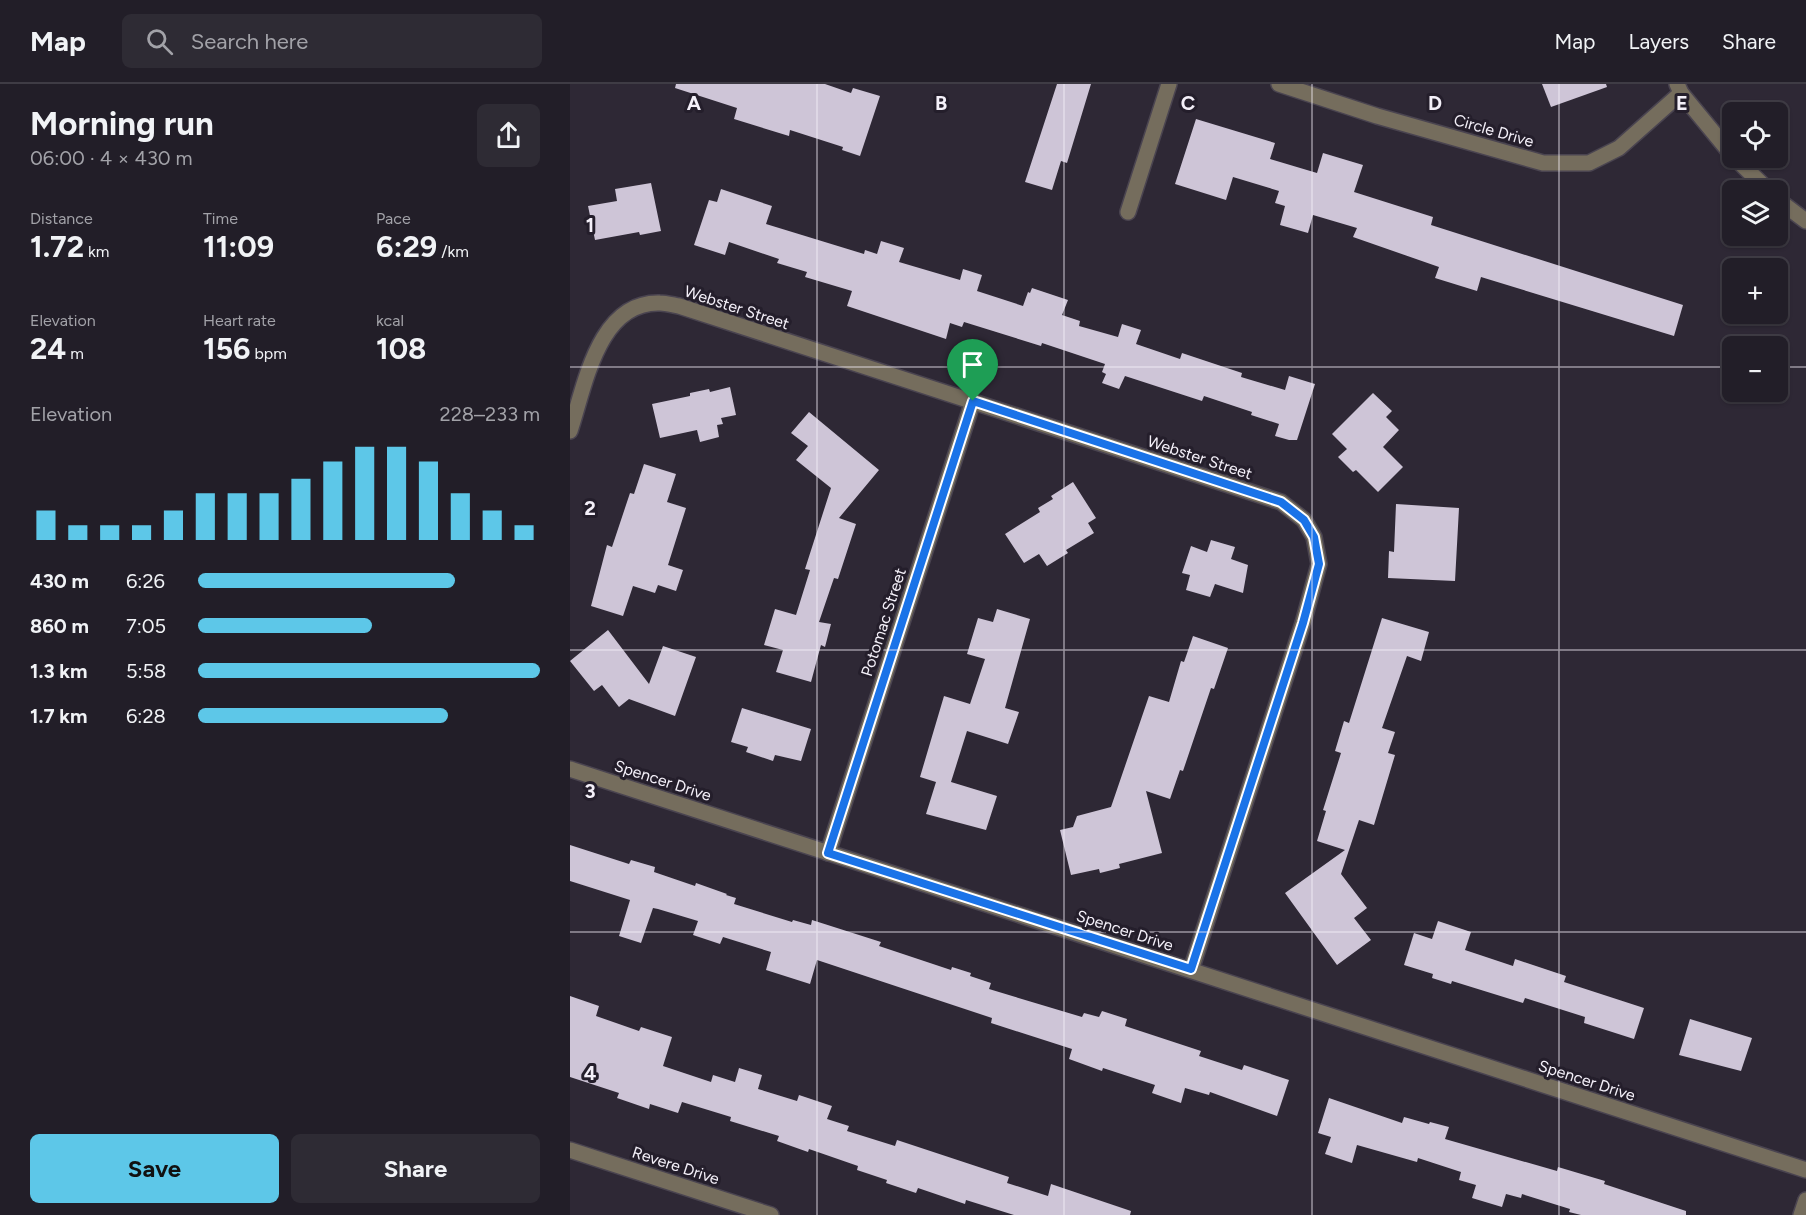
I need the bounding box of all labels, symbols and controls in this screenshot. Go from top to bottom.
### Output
search box [122,14,542,68]
text: Map [30,24,86,58]
icon: search [143,25,176,58]
text: Search here [191,28,308,55]
text: Map [1555,29,1595,54]
text: Layers [1628,29,1689,54]
text: Share [1722,29,1776,54]
text: A [687,91,702,115]
text: B [935,91,947,115]
text: C [1181,91,1195,115]
text: D [1428,91,1442,115]
text: E [1676,91,1688,115]
map controls [1722,102,1788,402]
button: locate [1722,102,1788,168]
text: Morning run [30,104,214,143]
button: share [477,104,540,167]
street label: Circle Drive [1452,110,1536,151]
text: 06:00 · 4 × 430 m [30,146,193,170]
button: layers [1722,180,1788,246]
text: Distance [30,209,93,228]
text: Time [203,209,238,228]
text: Pace [376,209,411,228]
text: 1 [586,213,594,237]
text: 1.72 [30,228,84,265]
text: 11:09 [203,228,274,265]
text: 6:29 [376,228,437,265]
text: km [84,242,109,261]
text: /km [437,242,469,261]
button: + [1722,258,1788,324]
street label: Webster Street [682,282,792,333]
text: Elevation [30,311,96,330]
text: Heart rate [203,311,276,330]
text: kcal [376,311,404,330]
text: 24 [30,330,66,367]
text: 156 [203,330,251,367]
text: 108 [376,330,426,367]
button: − [1722,336,1788,402]
pin [947,339,998,401]
text: m [66,344,84,363]
text: bpm [251,344,287,363]
icon: arrive [956,348,989,381]
text: Elevation [30,402,112,426]
text: 228–233 m [439,402,540,426]
street label: Webster Street [1145,432,1255,483]
text: 2 [584,496,596,520]
street label: Potomac Street [857,566,910,679]
text: 430 m [30,569,89,593]
text: 6:26 [126,569,165,593]
text: 860 m [30,614,89,638]
text: 7:05 [126,614,166,638]
text: 1.3 km [30,659,87,683]
text: 5:58 [126,659,166,683]
text: 1.7 km [30,704,87,728]
text: 6:28 [126,704,166,728]
street label: Spencer Drive [612,756,714,805]
text: 3 [584,779,596,803]
street label: Spencer Drive [1074,906,1176,955]
street label: Spencer Drive [1536,1056,1638,1105]
text: 4 [584,1061,597,1085]
button: Save [30,1134,279,1203]
button: Share [291,1134,540,1203]
street label: Revere Drive [630,1142,722,1189]

